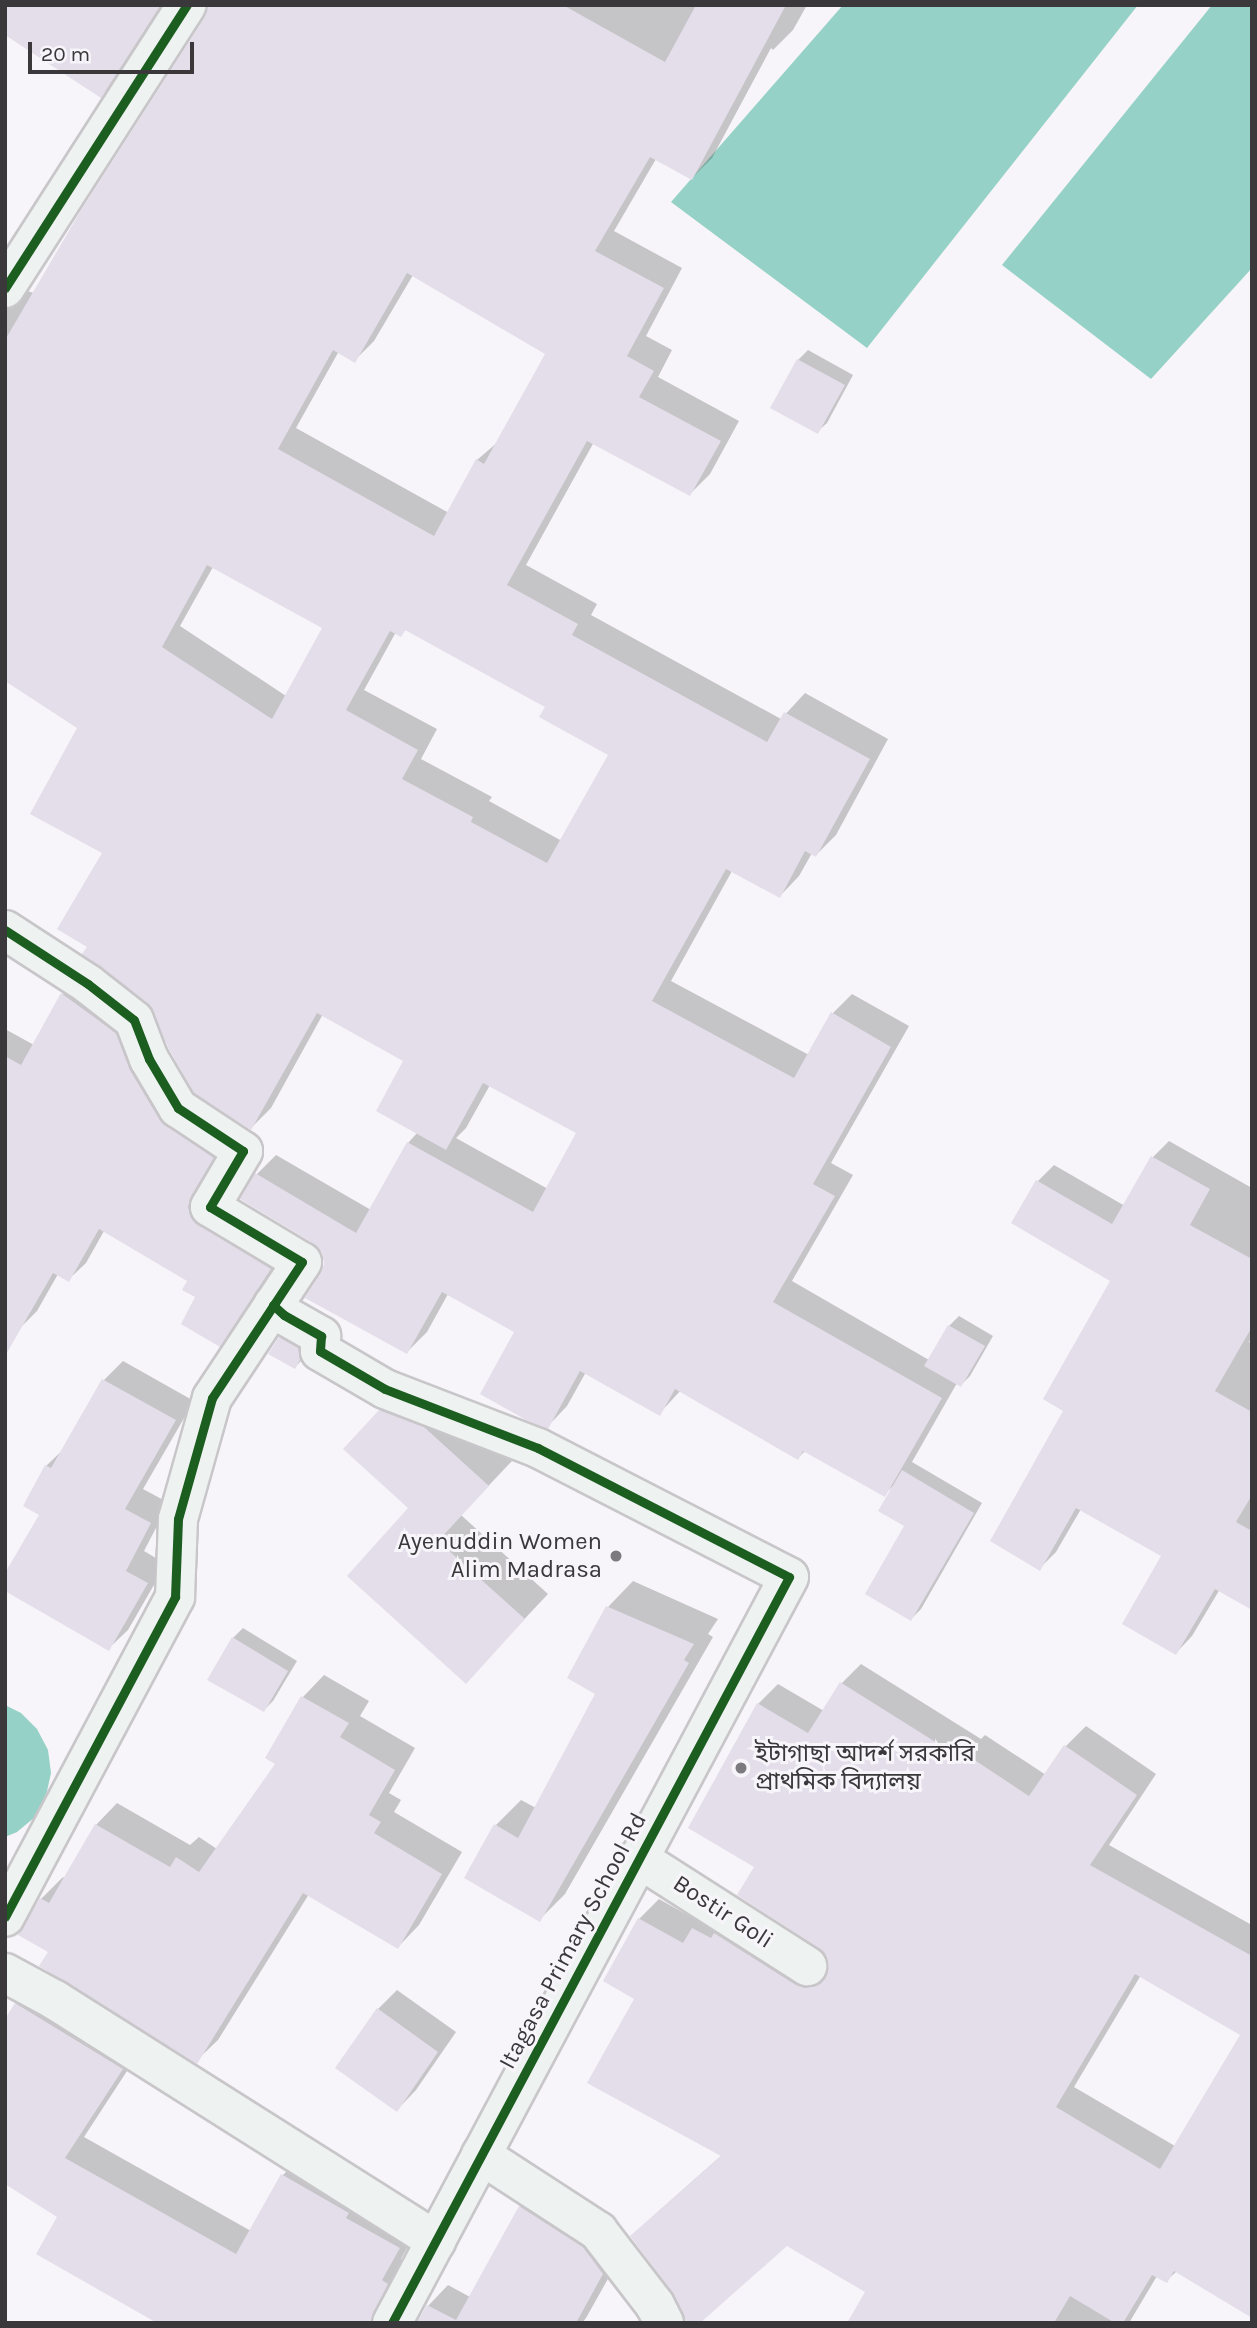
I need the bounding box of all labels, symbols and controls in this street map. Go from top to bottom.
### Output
scale bar [32,28,198,72]
text: 20 m [41,42,90,66]
place label: Ayenuddin Women Alim Madrasa [398,1528,602,1584]
marker: Ayenuddin Women Alim Madrasa [608,1548,624,1564]
place label: ইটাগাছা আদর্শ সরকারি প্রাথমিক বিদ্যালয় [755,1740,975,1796]
marker: ইটাগাছা আদর্শ সরকারি প্রাথমিক বিদ্যালয় [733,1760,749,1776]
street label: Itagasa Primary School Rd [493,1808,653,2074]
street label: Bostir Goli [668,1869,778,1955]

